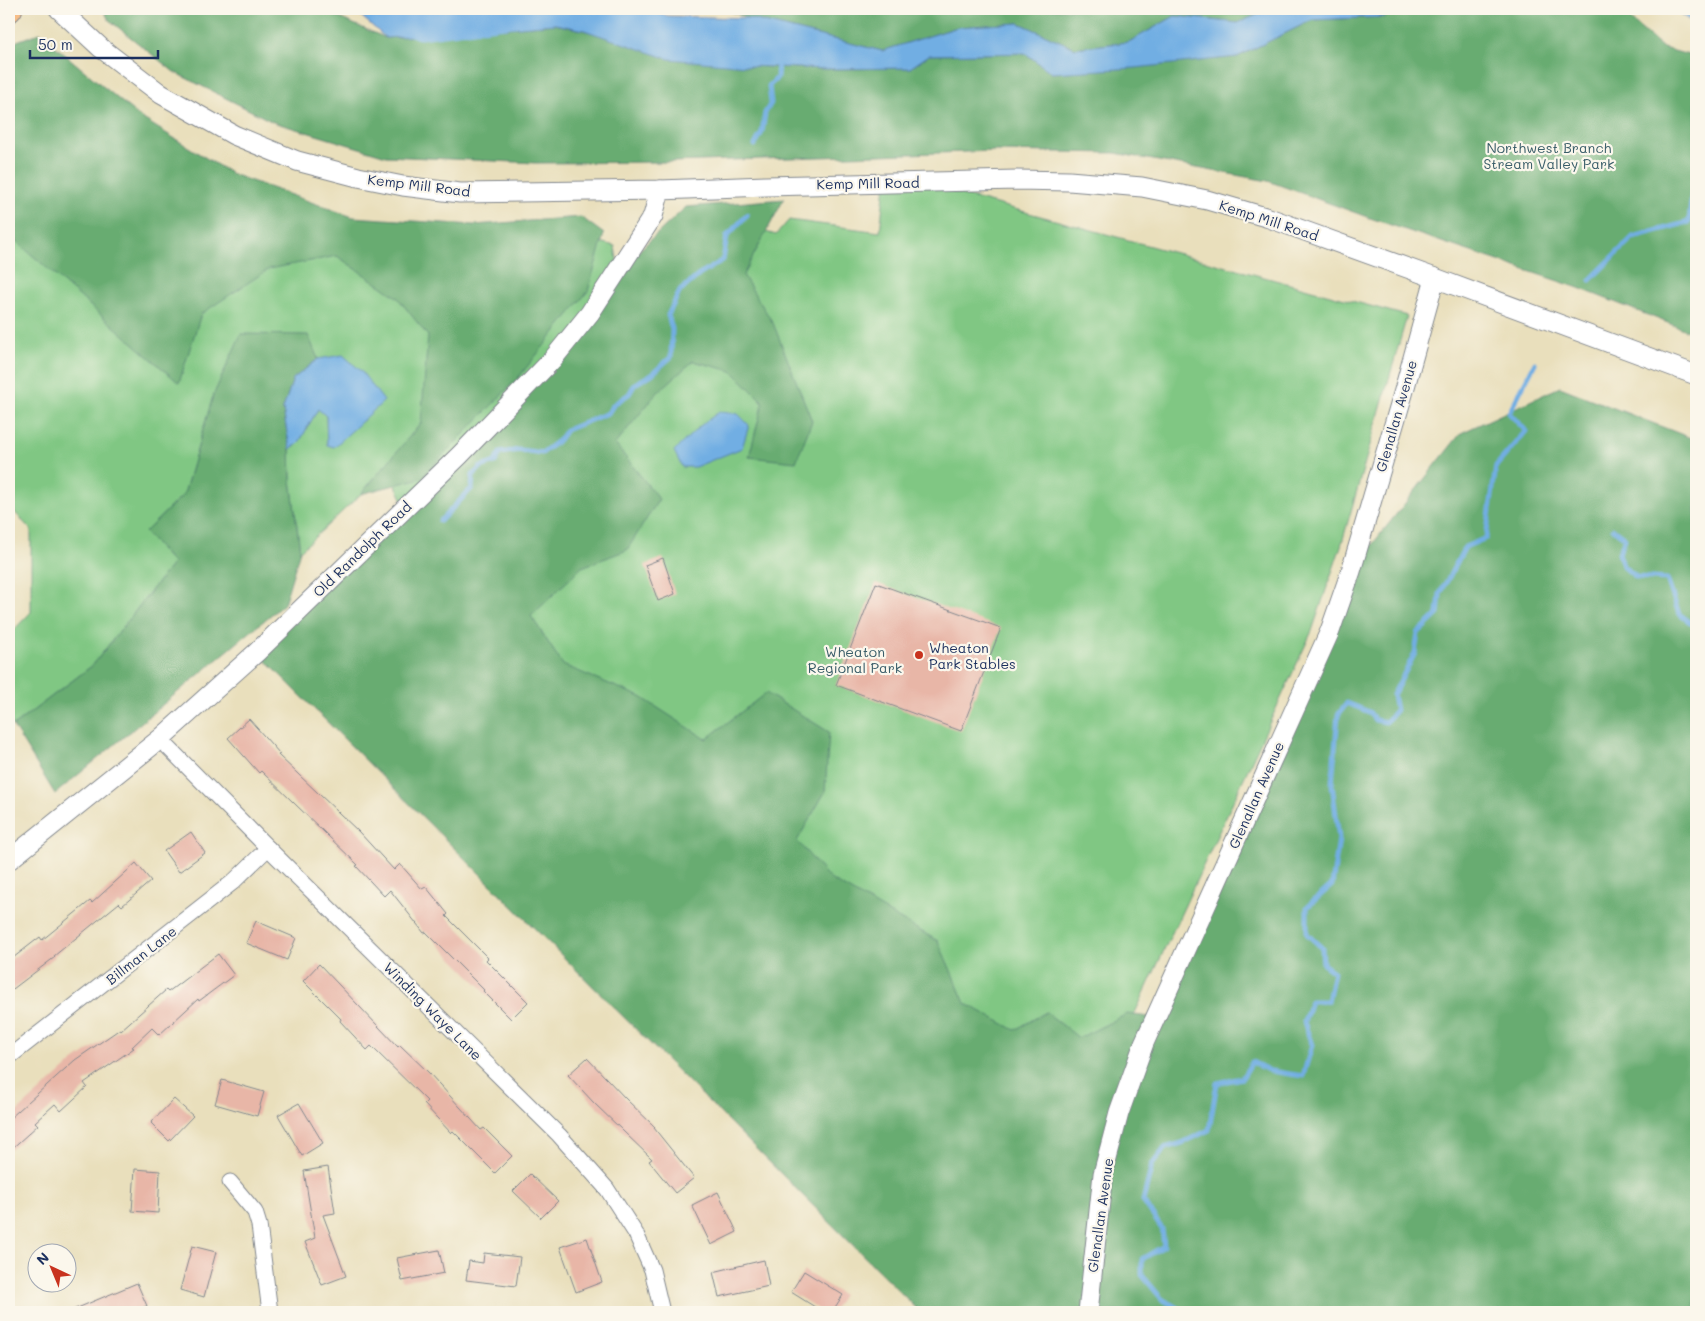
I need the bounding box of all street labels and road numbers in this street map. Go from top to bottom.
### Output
street label: Kemp Mill Road [367,169,472,201]
street label: Kemp Mill Road [816,173,920,193]
street label: Kemp Mill Road [1217,195,1321,245]
street label: Glenallan Avenue [1371,358,1421,474]
street label: Old Randolph Road [309,497,415,601]
street label: Glenallan Avenue [1224,738,1288,852]
street label: Billman Lane [102,921,180,989]
street label: Winding Waye Lane [380,958,486,1064]
street label: Glenallan Avenue [1083,1157,1117,1273]

